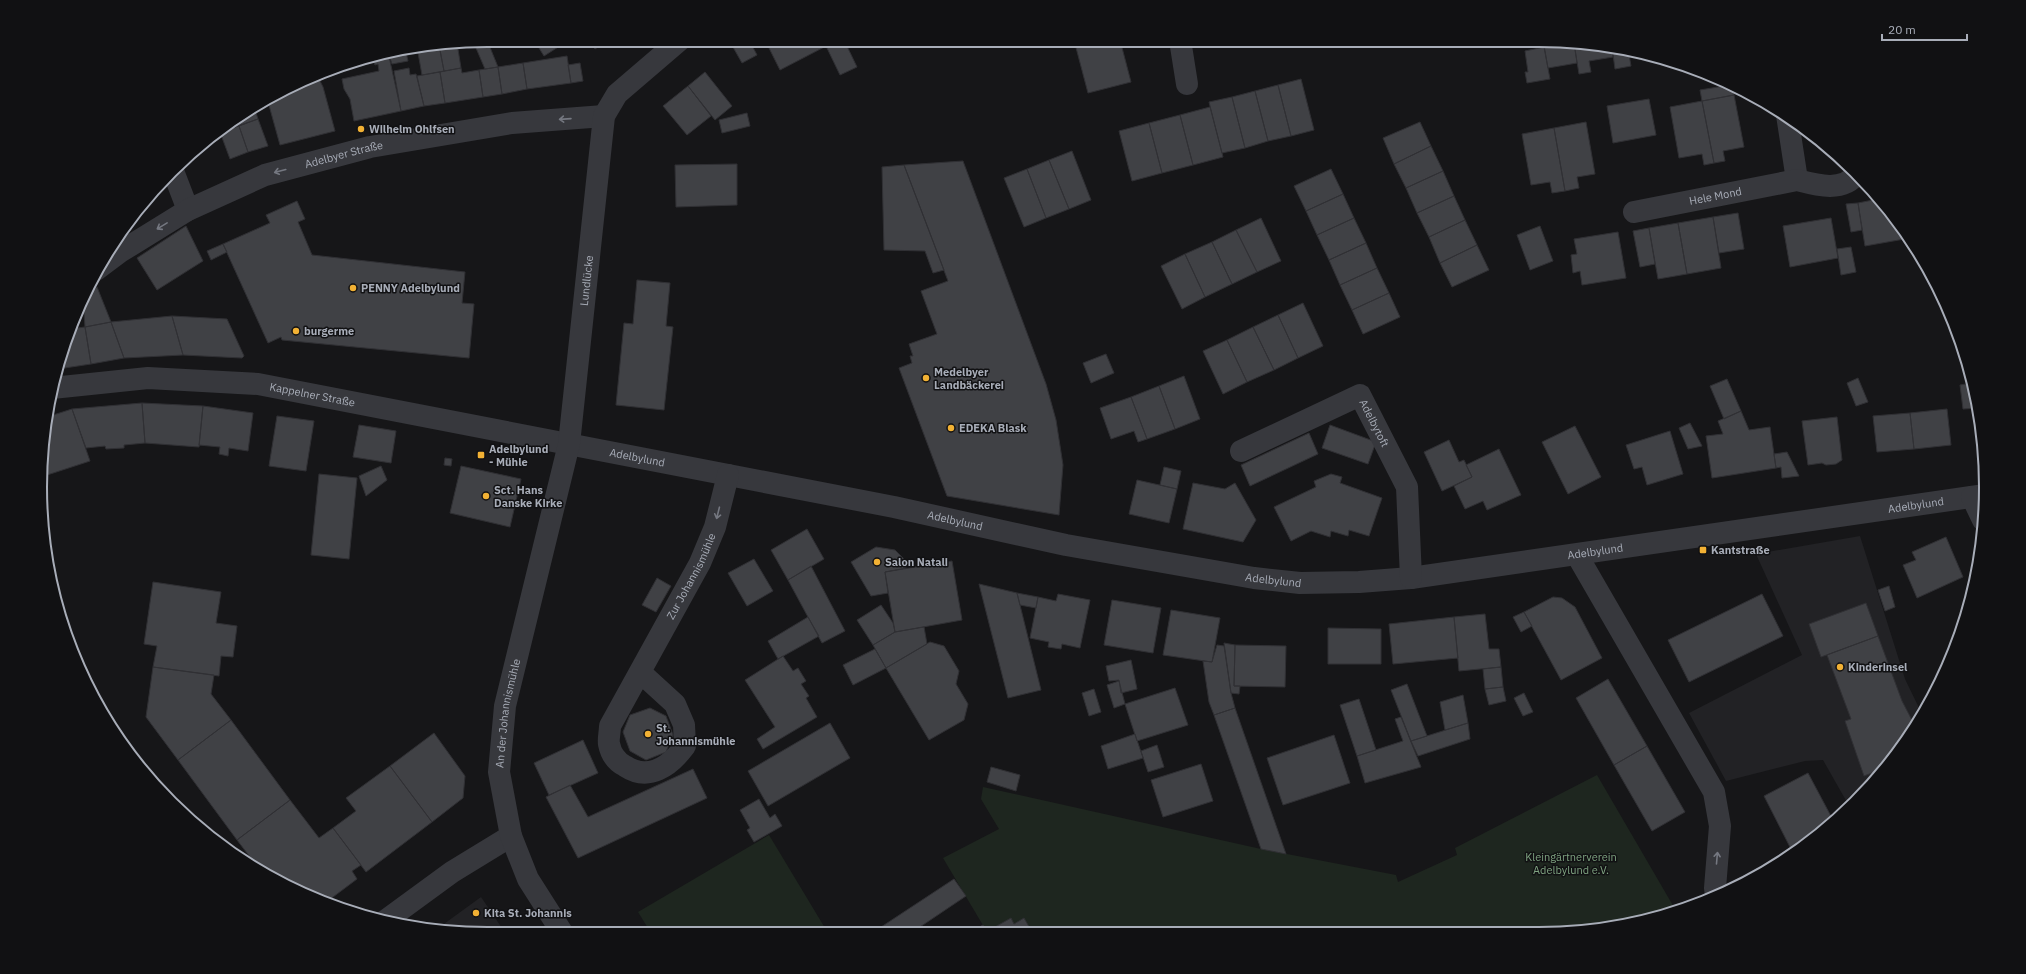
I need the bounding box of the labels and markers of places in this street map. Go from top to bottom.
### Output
place label: Wilhelm Ohlfsen [369,122,455,136]
marker: Wilhelm Ohlfsen [356,124,366,134]
place label: PENNY Adelbylund [361,281,460,295]
marker: PENNY Adelbylund [348,283,358,293]
place label: burgerme [304,324,354,338]
marker: burgerme [291,326,301,336]
place label: Medelbyer Landbäckerei [934,365,1004,392]
marker: Medelbyer Landbäckerei [921,373,931,383]
place label: EDEKA Blask [959,421,1027,435]
marker: EDEKA Blask [946,423,956,433]
place label: Adelbylund - Mühle [489,442,548,469]
marker: Adelbylund - Mühle [476,450,486,460]
place label: Sct. Hans Danske Kirke [494,483,562,510]
marker: Sct. Hans Danske Kirke [481,491,491,501]
place label: Kantstraße [1711,543,1770,557]
marker: Kantstraße [1698,545,1708,555]
place label: Salon Natali [885,555,948,569]
marker: Salon Natali [872,557,882,567]
place label: Kinderinsel [1848,660,1908,674]
marker: Kinderinsel [1835,662,1845,672]
place label: St. Johannismühle [656,721,735,748]
marker: St. Johannismühle [643,729,653,739]
place label: Kita St. Johannis [484,906,572,920]
marker: Kita St. Johannis [471,908,481,918]

